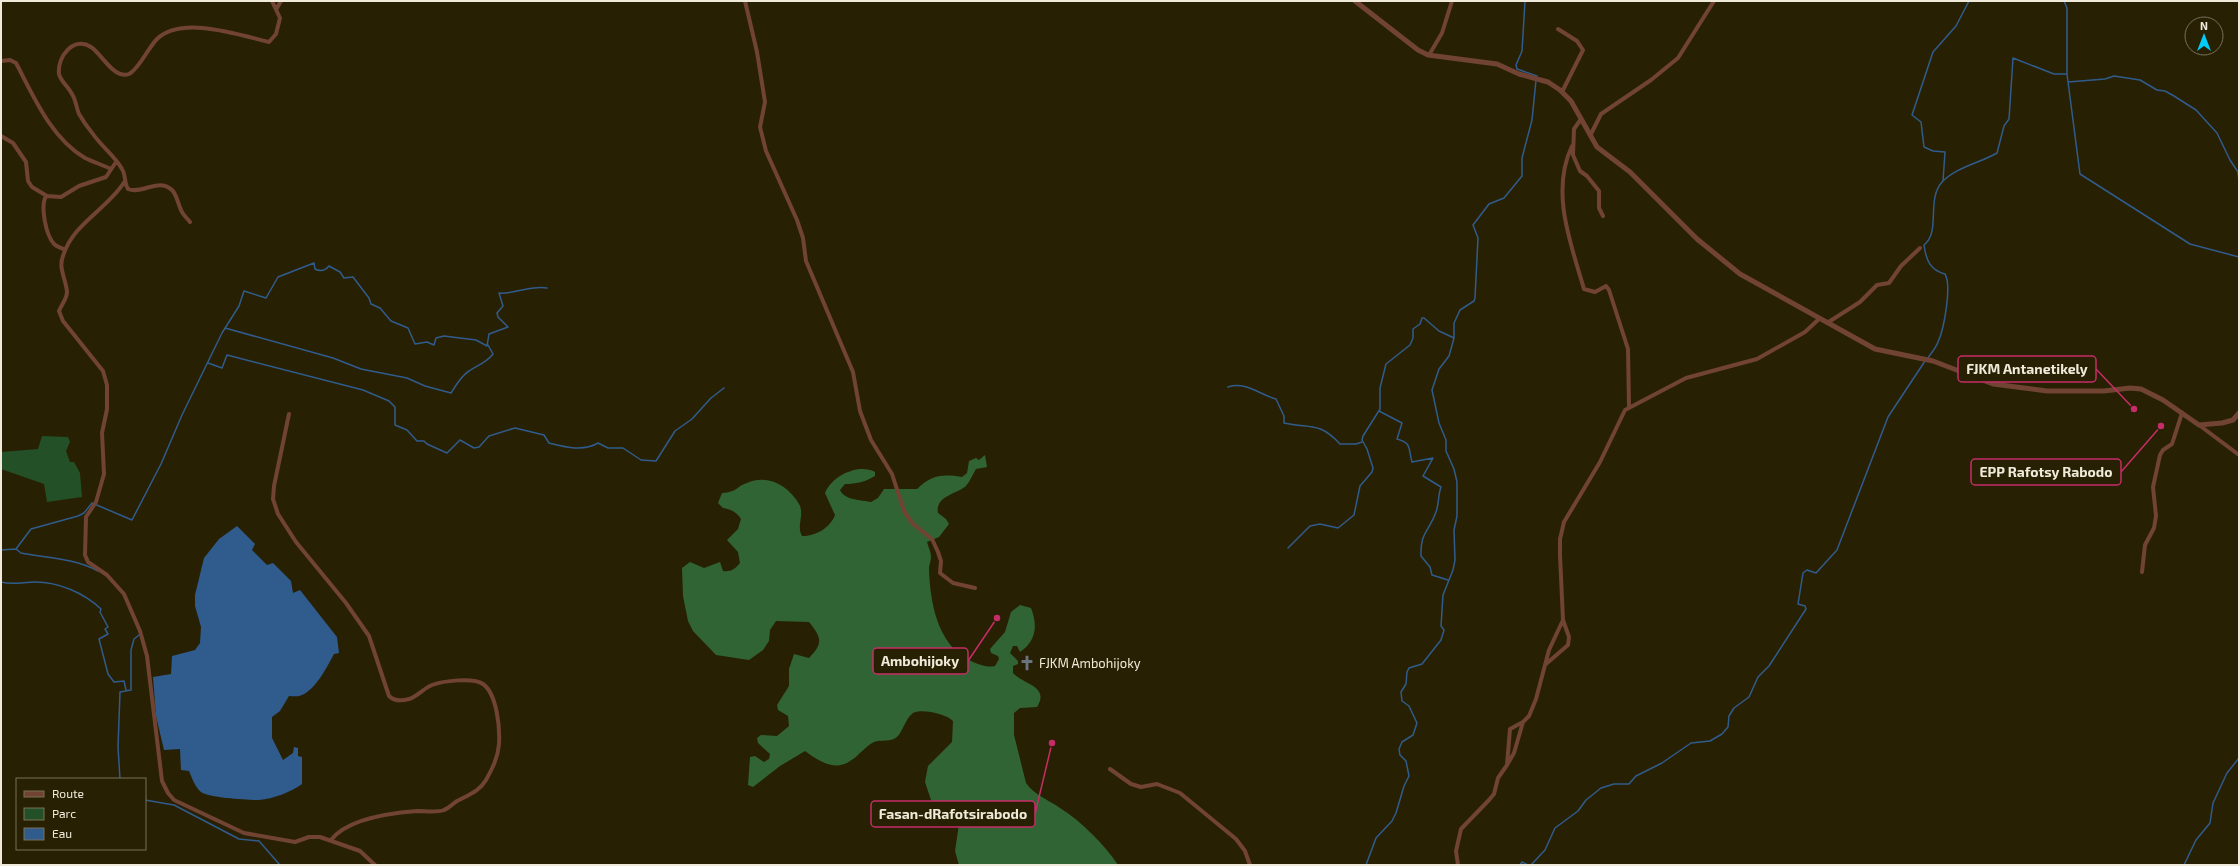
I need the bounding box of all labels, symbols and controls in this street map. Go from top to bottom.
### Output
north arrow [2184,16,2224,56]
text: N [2200,19,2208,32]
callout: FJKM Antanetikely [1958,356,2096,382]
text: FJKM Antanetikely [1966,360,2088,377]
callout: EPP Rafotsy Rabodo [1971,459,2121,485]
text: EPP Rafotsy Rabodo [1980,463,2113,480]
callout: Ambohijoky [873,648,968,674]
text: Ambohijoky [881,652,959,669]
church icon: FJKM Ambohijoky [1018,654,1036,672]
place label: FJKM Ambohijoky [1039,655,1141,671]
legend [16,778,146,850]
text: Route [52,786,84,800]
callout: Fasan-dRafotsirabodo [871,801,1035,827]
text: Fasan-dRafotsirabodo [879,805,1027,822]
text: Parc [52,806,76,820]
text: Eau [52,826,72,840]

